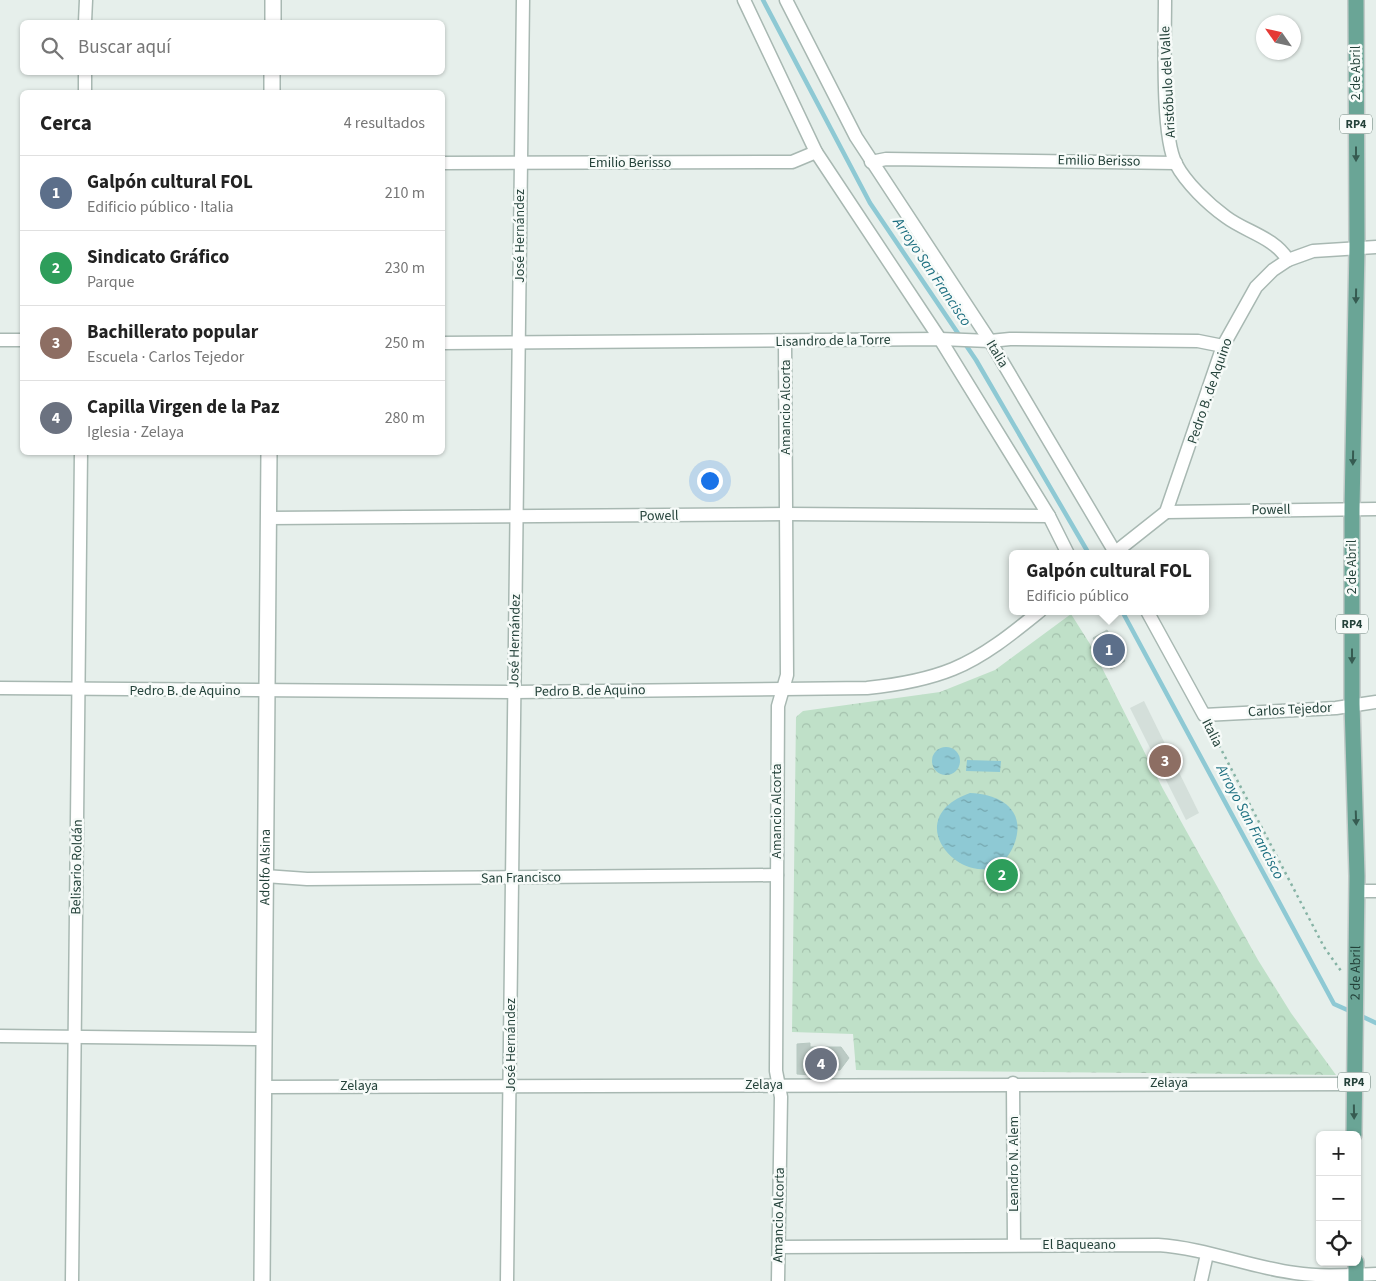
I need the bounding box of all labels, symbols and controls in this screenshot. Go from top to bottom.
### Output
north arrow [1256,15,1301,60]
search box [20,20,445,75]
street label: Aristóbulo del Valle [1155,25,1181,138]
icon: search [38,34,66,62]
text: Buscar aquí [78,34,171,61]
street label: 2 de Abril [1346,45,1366,100]
text: Cerca [40,108,92,138]
text: 4 resultados [344,112,425,134]
road number: RP4 [1340,115,1372,134]
one-way arrow [1352,146,1360,162]
street label: Emilio Berisso [1058,150,1140,172]
street label: Emilio Berisso [589,153,671,173]
text: Galpón cultural FOL [87,169,253,196]
text: 1 [52,182,60,204]
text: 210 m [385,182,425,204]
street label: José Hernández [510,189,530,283]
text: Edificio público · Italia [87,196,234,218]
water label: Arroyo San Francisco [887,213,976,331]
text: Sindicato Gráfico [87,244,229,271]
text: 2 [52,257,60,279]
text: 230 m [385,257,425,279]
text: Parque [87,271,134,293]
one-way arrow [1352,288,1360,304]
text: Bachillerato popular [87,319,258,346]
street label: Lisandro de la Torre [775,330,891,352]
text: 3 [52,332,60,354]
text: 250 m [385,332,425,354]
street label: Pedro B. de Aquino [1182,335,1238,447]
street label: Italia [981,336,1013,372]
text: Escuela · Carlos Tejedor [87,346,244,368]
street label: Amancio Alcorta [776,359,796,455]
text: Capilla Virgen de la Paz [87,394,280,421]
text: 4 [52,407,60,429]
text: 280 m [385,407,425,429]
text: Iglesia · Zelaya [87,421,184,443]
one-way arrow [1349,450,1357,466]
your location [697,468,723,494]
street label: Powell [1251,500,1291,520]
street label: Powell [639,506,679,526]
street label: 2 de Abril [1342,539,1362,594]
popup [1009,550,1209,615]
text: Galpón cultural FOL [1026,558,1192,585]
text: Edificio público [1026,585,1129,607]
street label: José Hernández [504,594,526,688]
road number: RP4 [1336,614,1368,634]
pin: 1 [1093,631,1125,669]
one-way arrow [1348,648,1356,664]
street label: Pedro B. de Aquino [534,680,646,702]
street label: Pedro B. de Aquino [129,681,241,701]
street label: Carlos Tejedor [1248,698,1333,722]
street label: Italia [1196,715,1228,751]
pin: 3 [1149,742,1181,780]
water label: Arroyo San Francisco [1210,760,1289,883]
street label: Amancio Alcorta [767,763,787,859]
one-way arrow [1352,810,1360,826]
street label: Belisario Roldán [66,819,88,915]
street label: Adolfo Alsina [255,829,276,905]
pin: 2 [986,856,1018,894]
street label: San Francisco [481,867,561,889]
street label: 2 de Abril [1346,945,1366,1000]
street label: José Hernández [501,998,521,1092]
pin: 4 [805,1045,837,1083]
road number: RP4 [1338,1072,1370,1092]
street label: Zelaya [1150,1073,1188,1093]
street label: Zelaya [745,1075,783,1095]
street label: Zelaya [340,1076,378,1096]
one-way arrow [1350,1104,1358,1120]
street label: Leandro N. Alem [1004,1116,1024,1212]
map controls [1316,1131,1361,1266]
button: + [1316,1131,1361,1176]
street label: Amancio Alcorta [768,1167,790,1263]
button: − [1316,1176,1361,1221]
button: locate [1316,1221,1361,1266]
street label: El Baqueano [1042,1235,1116,1255]

